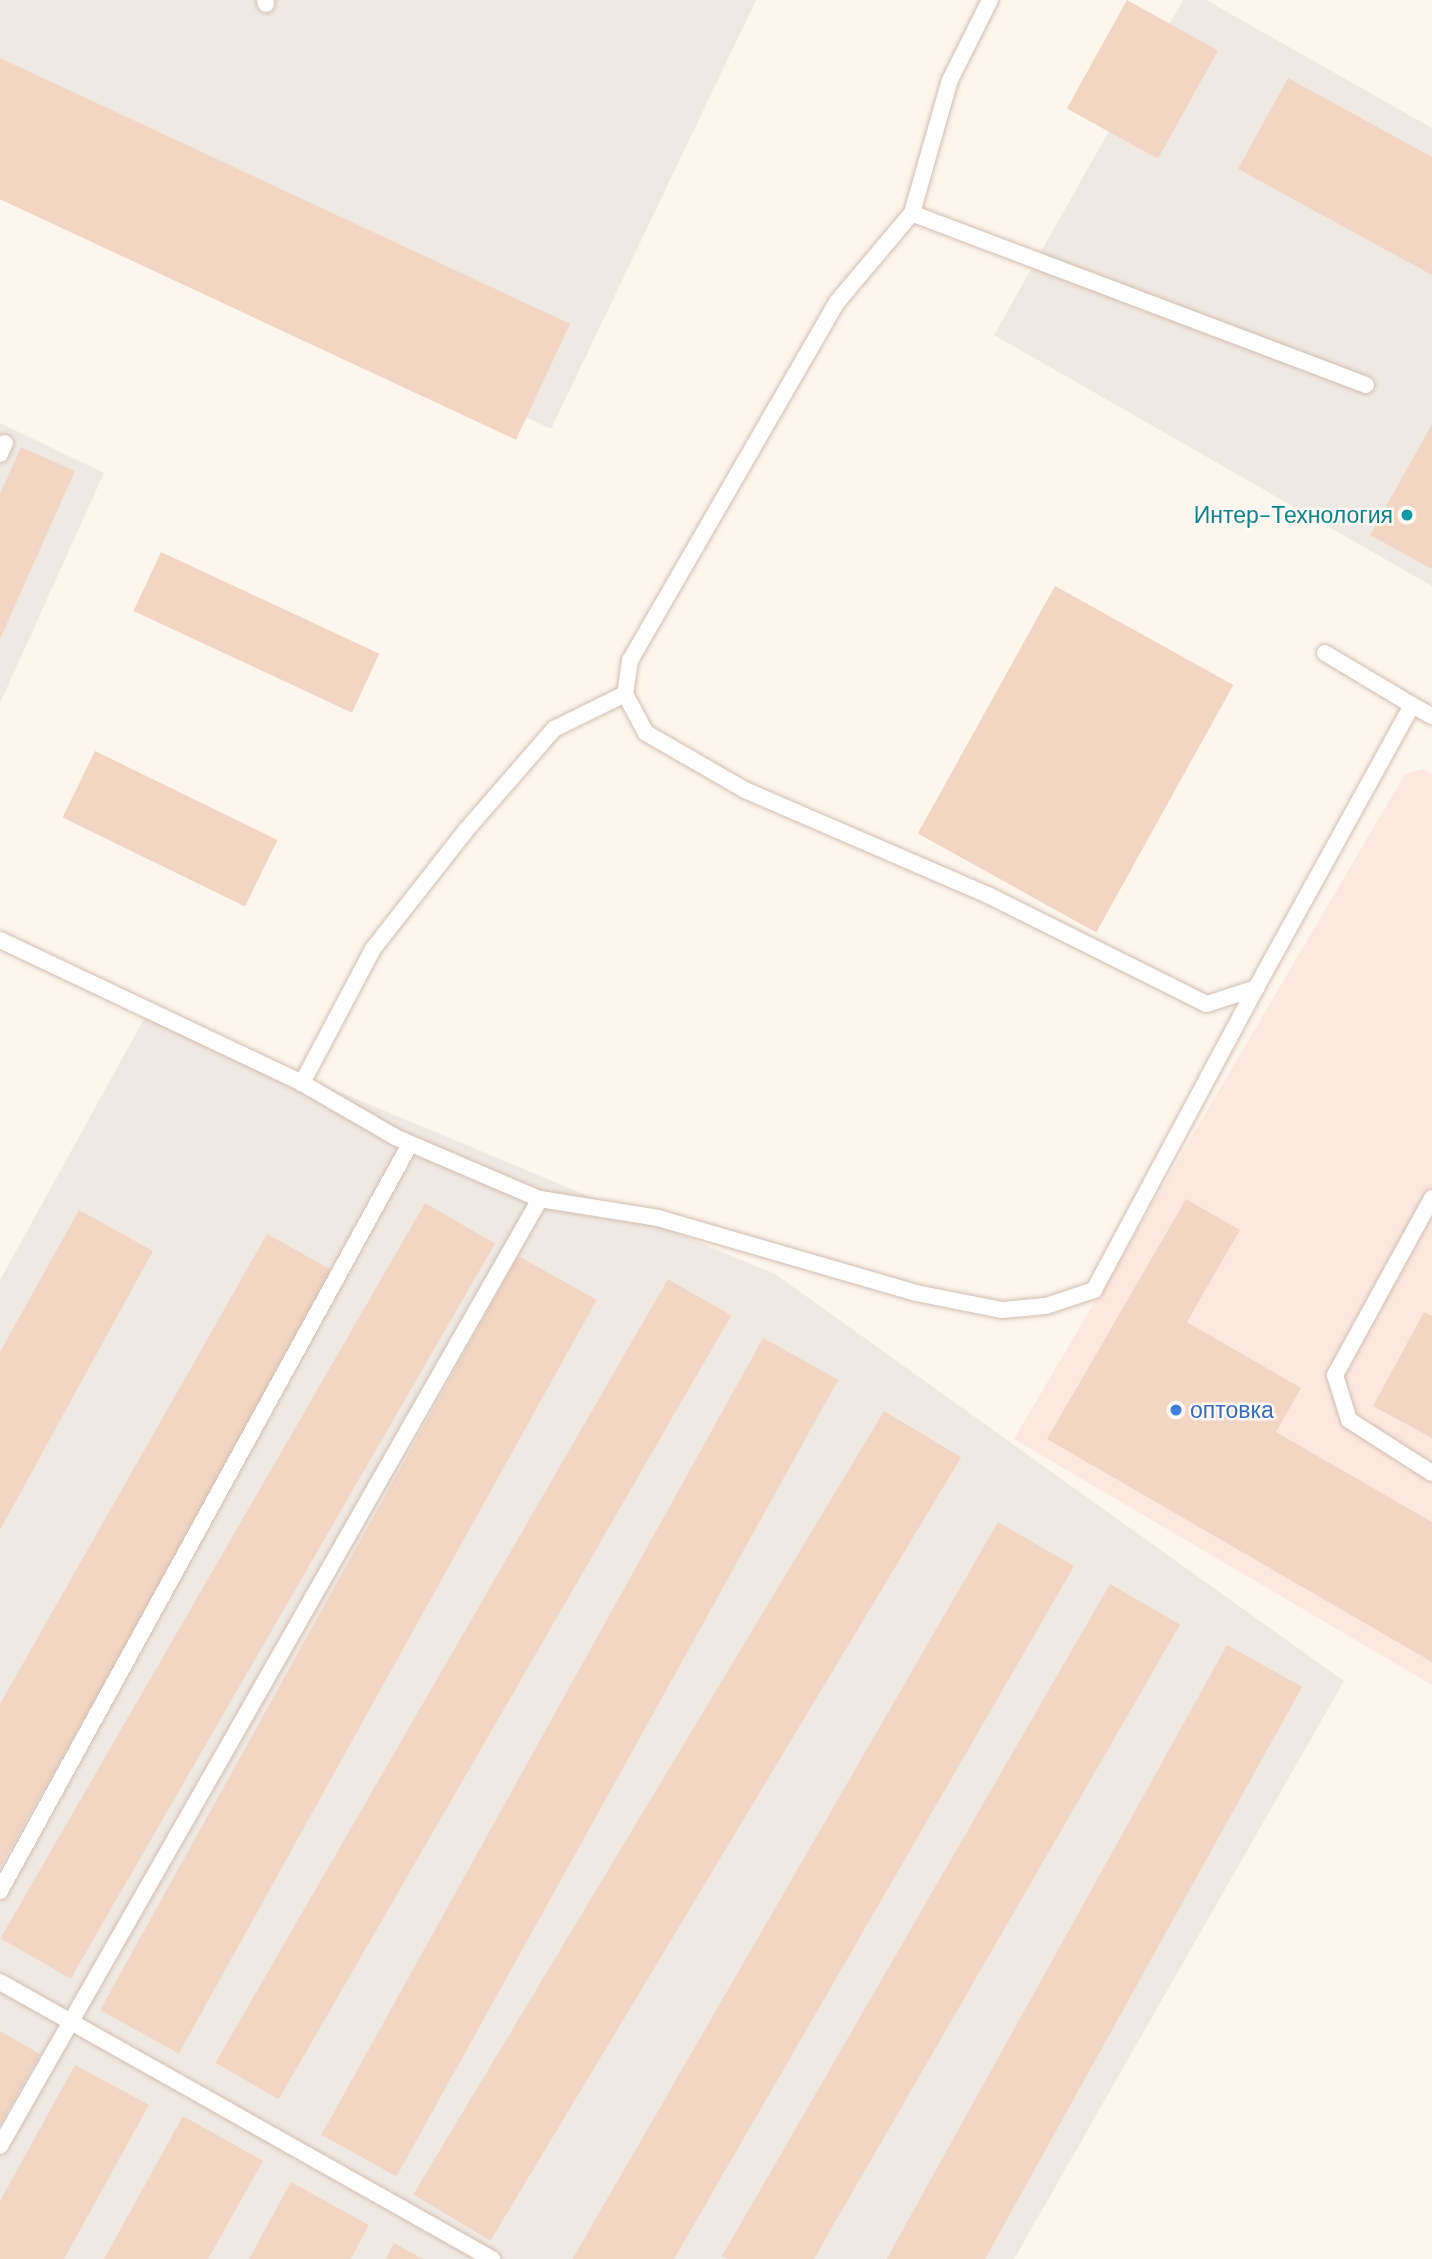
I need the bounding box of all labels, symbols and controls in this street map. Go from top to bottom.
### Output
place label: Интер-Технология [1194,501,1393,529]
marker: Интер-Технология [1399,507,1415,523]
place label: оптовка [1190,1396,1274,1424]
marker: оптовка [1168,1402,1184,1418]

